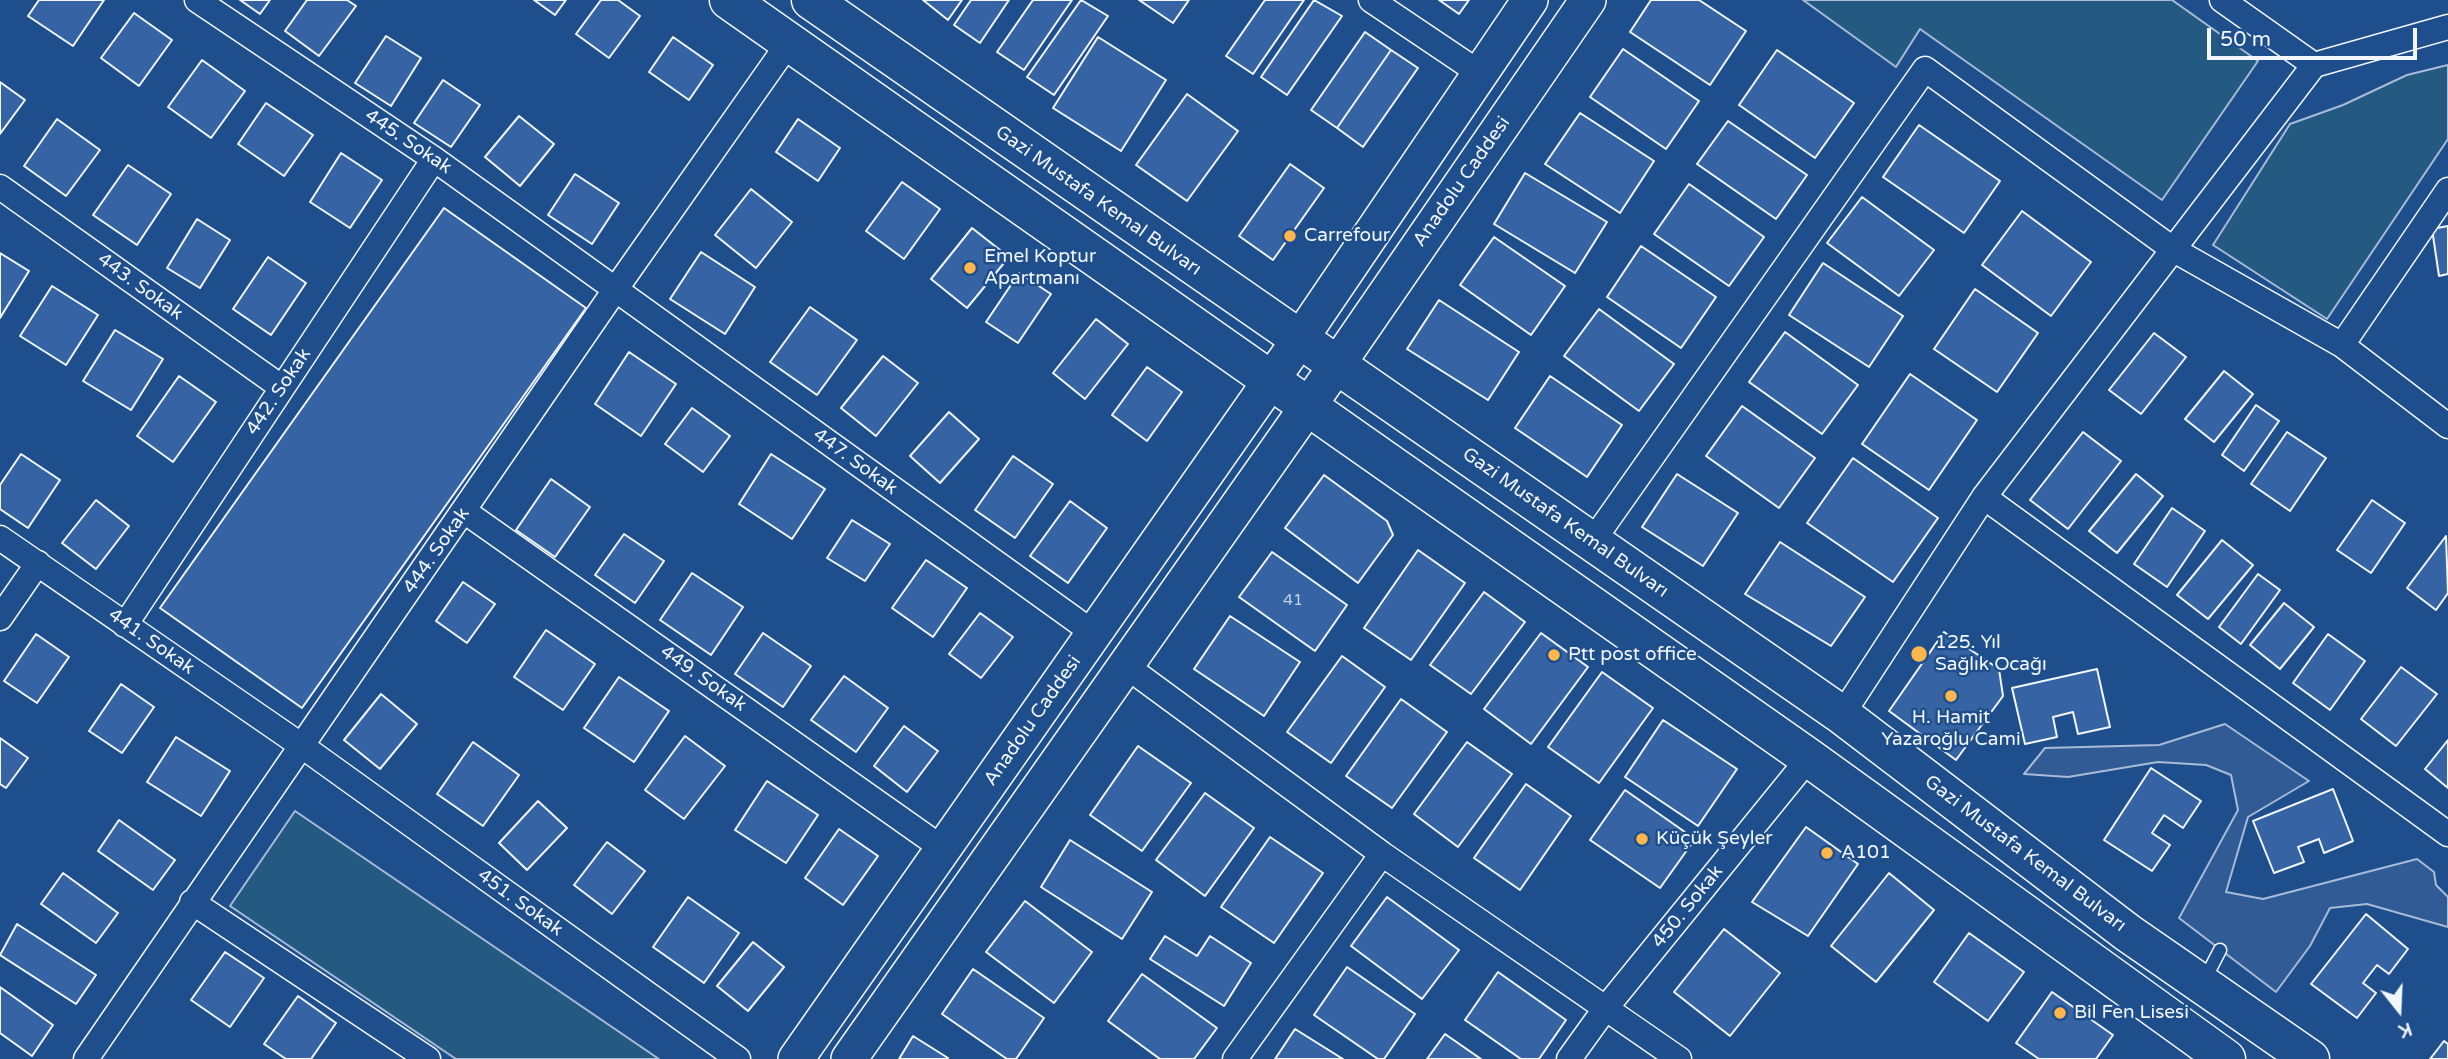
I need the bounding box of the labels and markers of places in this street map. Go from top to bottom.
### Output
place label: Carrefour [1304,225,1390,247]
marker: Carrefour [1282,228,1298,244]
place label: Emel Koptur Apartmanı [984,246,1096,290]
marker: Emel Koptur Apartmanı [962,260,978,276]
place label: 125. Yıl Sağlık Ocağı [1935,632,2047,676]
place label: Ptt post office [1568,644,1697,666]
marker: 125. Yıl Sağlık Ocağı [1909,644,1929,664]
marker: Ptt post office [1546,647,1562,663]
marker: H. Hamit Yazaroğlu Cami [1943,688,1959,704]
place label: H. Hamit Yazaroğlu Cami [1881,707,2021,751]
place label: Küçük Şeyler [1656,828,1773,850]
marker: Küçük Şeyler [1634,831,1650,847]
place label: A101 [1841,842,1891,864]
marker: A101 [1819,845,1835,861]
place label: Bil Fen Lisesi [2074,1002,2189,1024]
marker: Bil Fen Lisesi [2052,1005,2068,1021]

